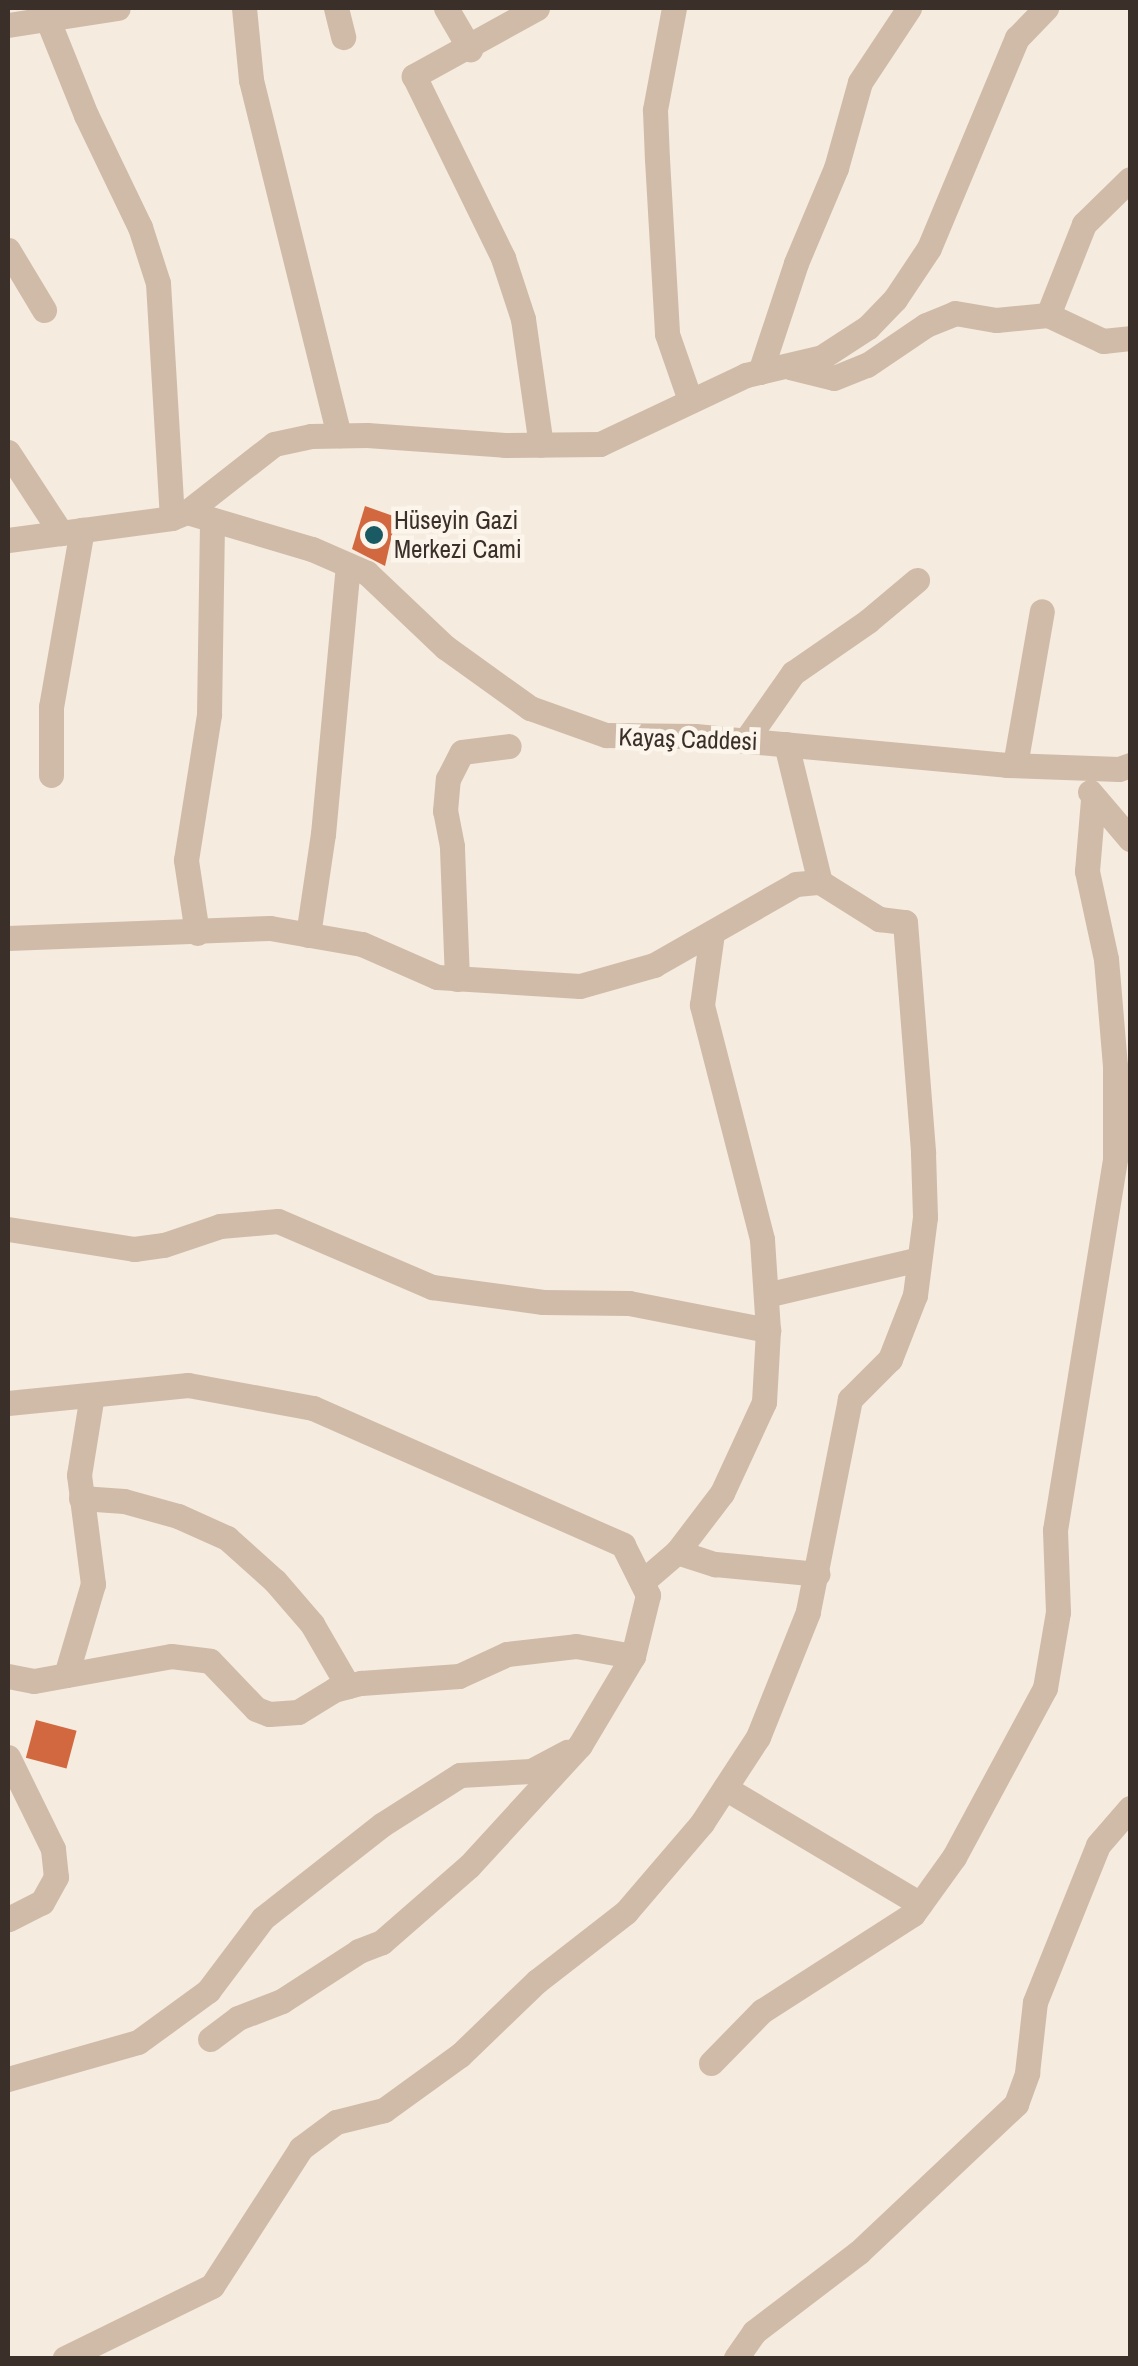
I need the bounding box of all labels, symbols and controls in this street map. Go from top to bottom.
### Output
place label: Hüseyin Gazi Merkezi Cami [394,506,522,565]
marker: Hüseyin Gazi Merkezi Cami [363,524,385,546]
street label: Kayaş Caddesi [618,722,758,756]

